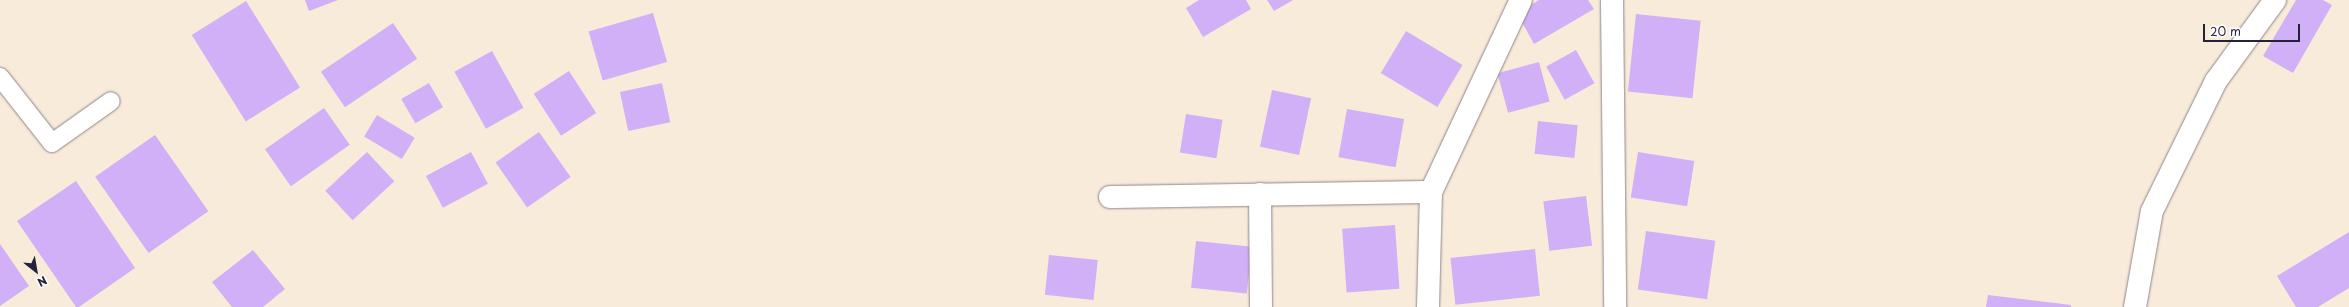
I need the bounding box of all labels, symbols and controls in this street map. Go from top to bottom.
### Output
scale bar [2205,16,2302,42]
text: 20 m [2210,22,2241,40]
north arrow [16,251,56,291]
text: N [34,272,51,291]

